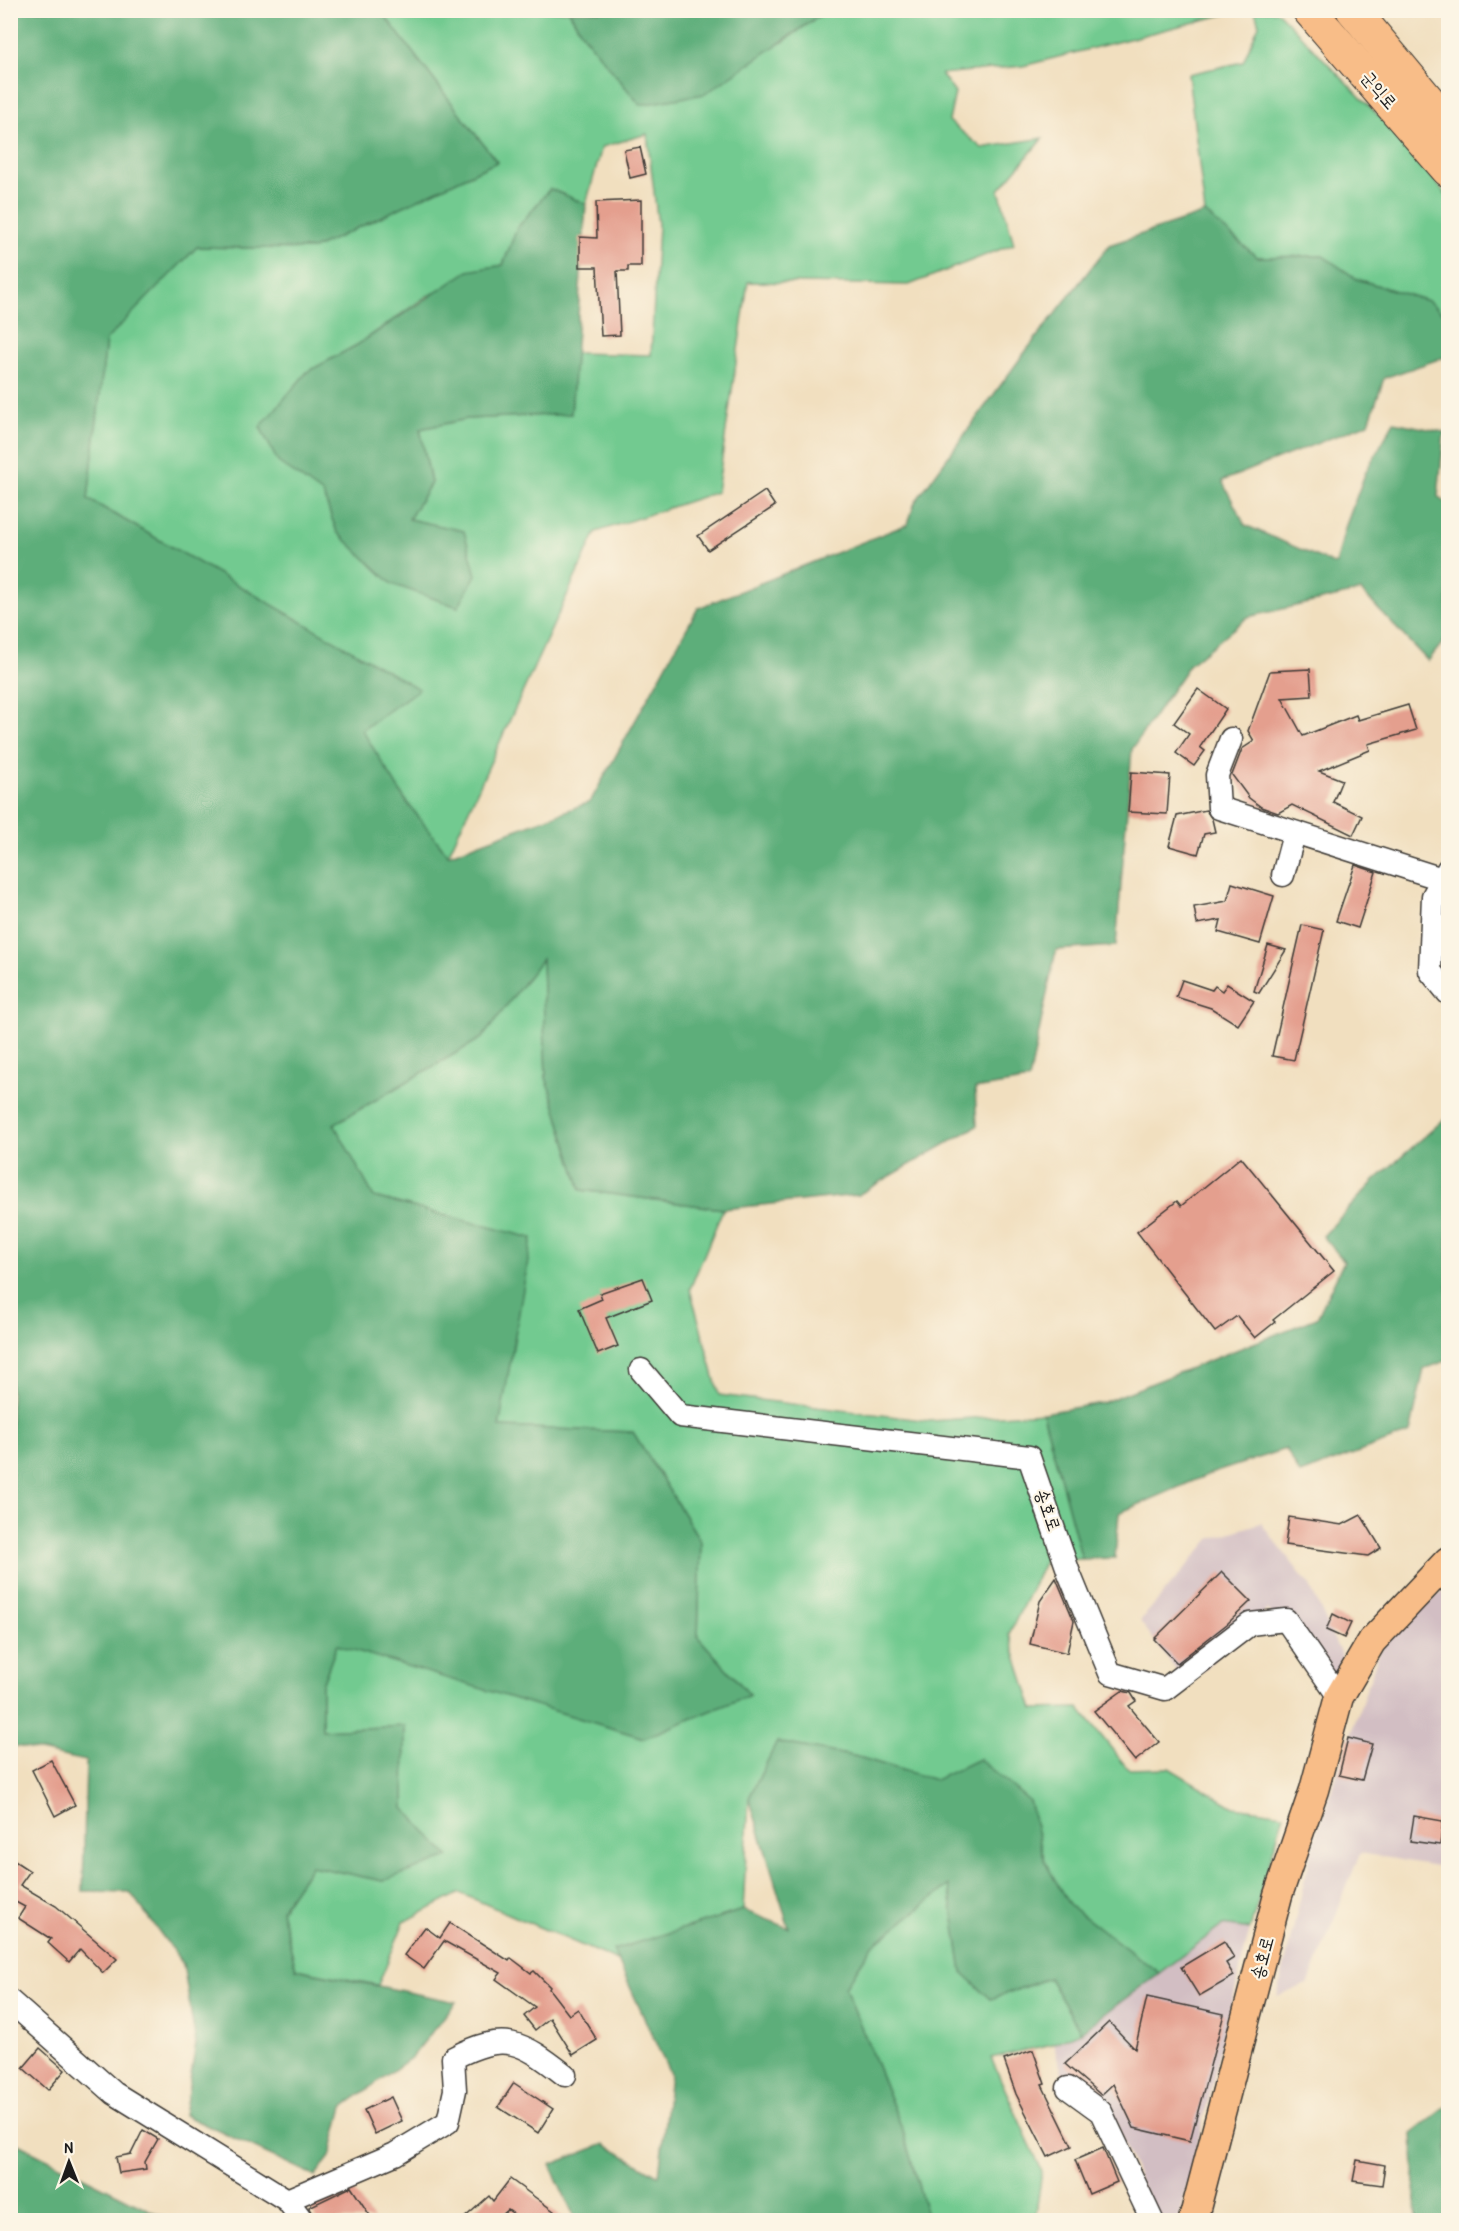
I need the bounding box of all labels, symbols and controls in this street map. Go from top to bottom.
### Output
street label: 군익로 [1356,65,1403,114]
street label: 송호로 [1030,1485,1067,1534]
street label: 송호로 [1244,1934,1279,1982]
north arrow [39,2132,99,2192]
text: N [64,2136,74,2158]

